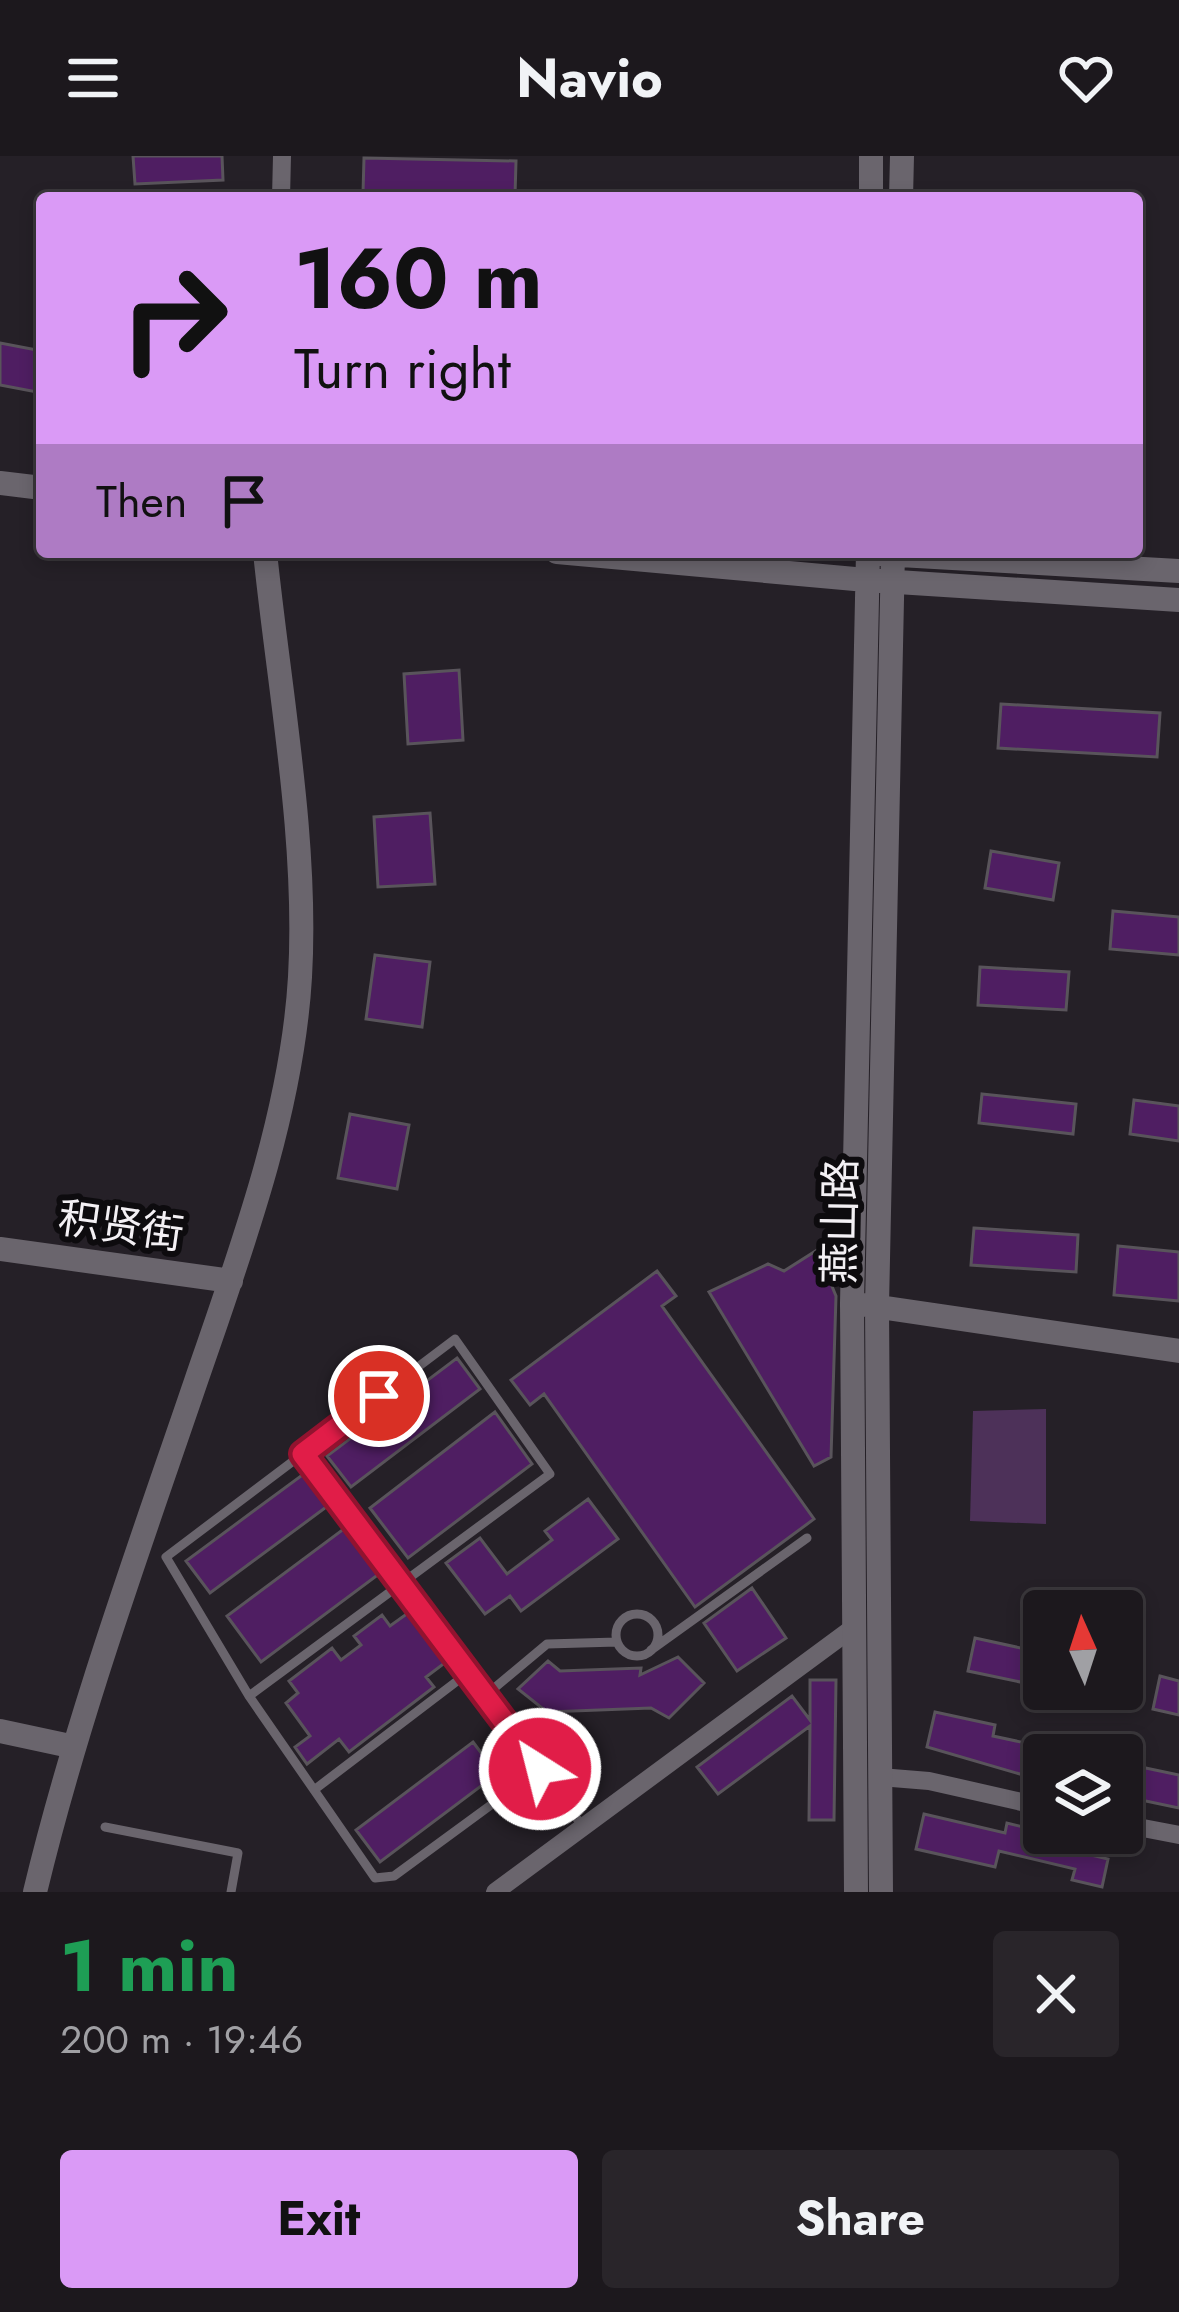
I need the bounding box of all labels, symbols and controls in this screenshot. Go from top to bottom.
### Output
text: Navio [516,39,663,117]
icon: menu [60,45,126,111]
icon: heart [1053,45,1119,111]
text: 160 m [294,218,543,340]
icon: right [96,240,252,396]
text: Turn right [294,330,511,408]
icon: arrive [211,468,277,534]
text: Then [96,469,187,534]
street label: 燕山路 [808,1157,872,1285]
street label: 积贤街 [54,1187,188,1265]
pin [328,1345,430,1447]
icon: arrive [346,1363,412,1429]
north arrow [1023,1590,1143,1710]
map controls [1023,1590,1143,1854]
position arrow [477,1706,603,1832]
button: layers [1023,1734,1143,1854]
text: 1 min [60,1914,239,2018]
button: close [993,1931,1119,2057]
text: 200 m · 19:46 [60,2011,303,2068]
button: Exit [60,2150,578,2288]
button: Share [602,2150,1119,2288]

